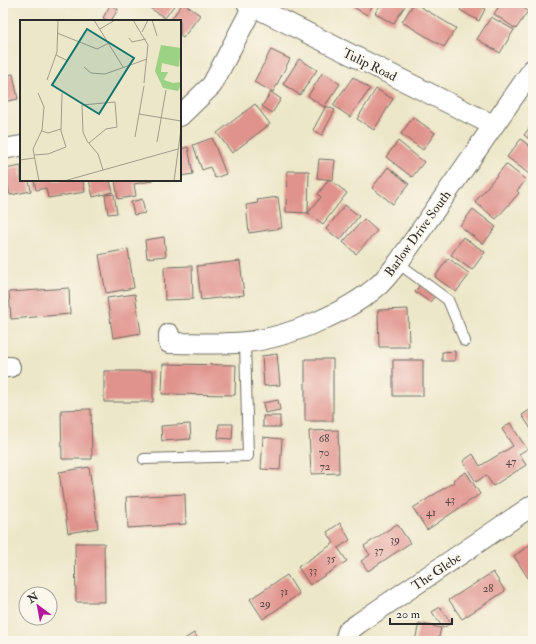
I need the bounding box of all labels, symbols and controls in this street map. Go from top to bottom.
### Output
inset map [20,20,181,181]
street label: Tulip Road [339,45,400,86]
street label: Barlow Drive South [381,187,455,280]
house number: 68 [319,432,329,445]
house number: 70 [319,446,330,459]
house number: 47 [506,455,516,468]
house number: 72 [320,460,331,473]
house number: 43 [445,493,455,506]
house number: 41 [426,506,436,519]
house number: 39 [390,533,400,546]
house number: 37 [374,544,384,557]
street label: The Glebe [409,549,465,594]
house number: 35 [326,552,336,565]
house number: 33 [309,564,317,577]
house number: 28 [483,582,493,595]
house number: 31 [280,585,288,598]
north arrow [18,586,58,626]
text: N [24,589,42,607]
house number: 29 [259,597,271,610]
scale bar [390,600,452,626]
text: 20 m [396,607,421,622]

